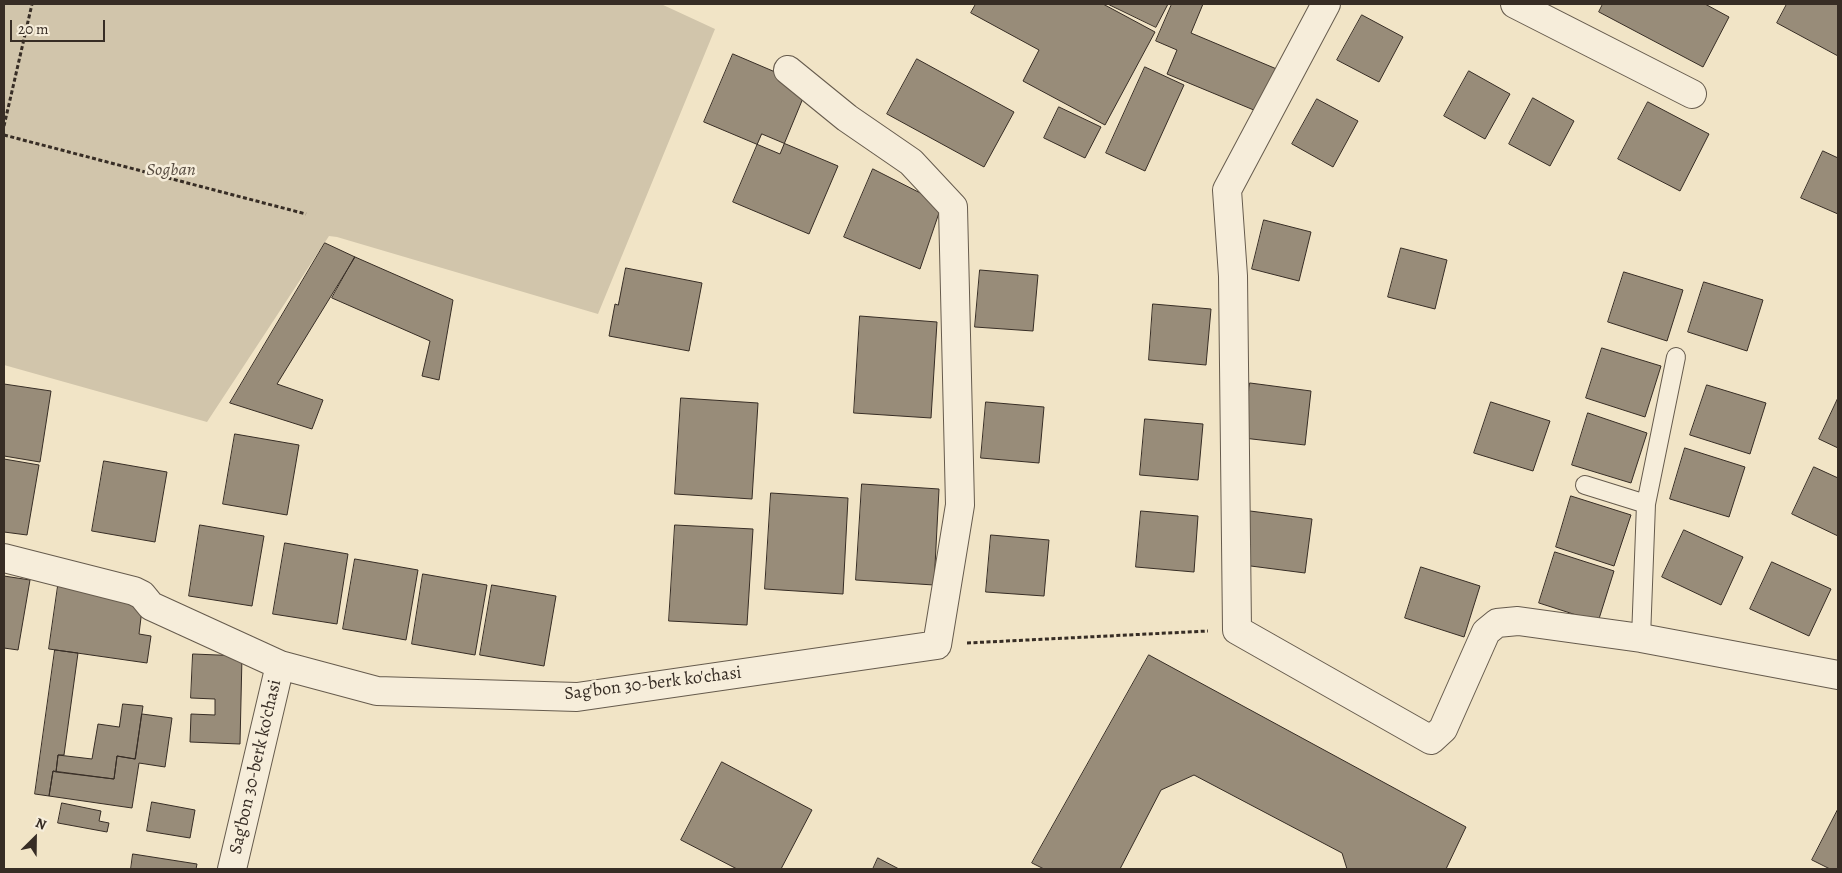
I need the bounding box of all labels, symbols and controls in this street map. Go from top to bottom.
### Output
scale bar [12,10,108,42]
text: 20 m [18,19,49,39]
park label: Sogban [146,160,196,182]
street label: Sag'bon 30-berk ko'chasi [563,662,743,706]
street label: Sag'bon 30-berk ko'chasi [225,678,287,856]
north arrow [10,813,60,863]
text: N [33,813,49,834]

